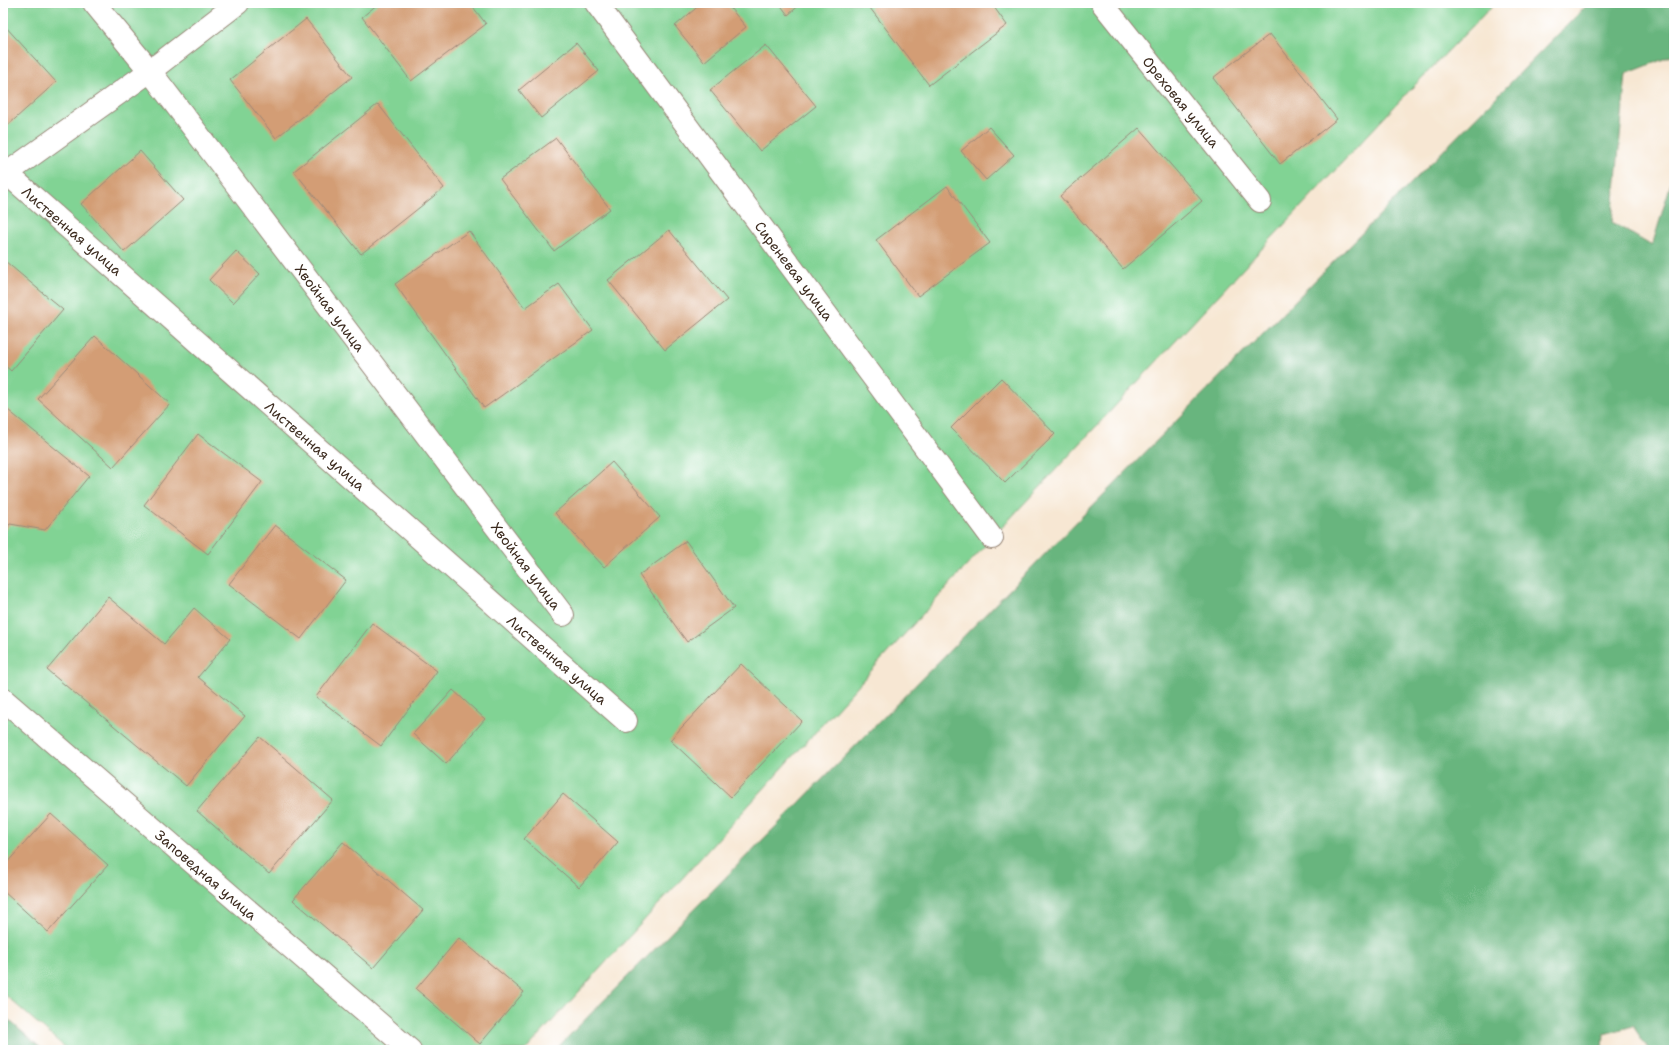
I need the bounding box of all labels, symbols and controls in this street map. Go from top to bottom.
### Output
street label: Ореховая улица [1139,53,1224,152]
street label: Лиственная улица [18,183,126,280]
street label: Сиреневая улица [751,218,837,325]
street label: Хвойная улица [291,261,369,356]
street label: Лиственная улица [261,398,369,495]
street label: Хвойная улица [487,519,565,614]
street label: Лиственная улица [503,612,611,709]
street label: Заповедная улица [151,826,261,924]

